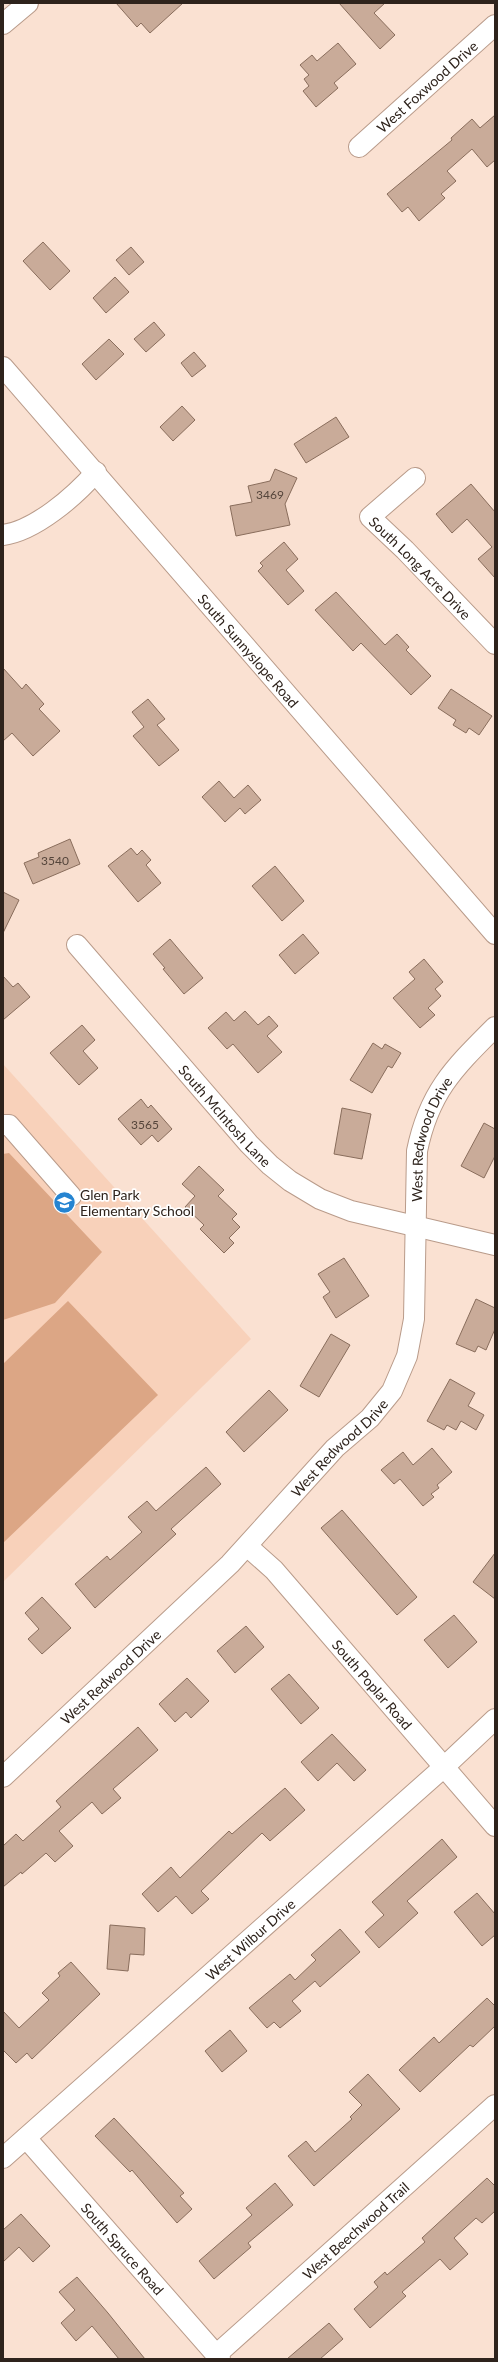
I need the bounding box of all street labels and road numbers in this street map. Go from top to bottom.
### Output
street label: West Foxwood Drive [373,37,481,136]
street label: South Long Acre Drive [366,513,475,623]
street label: South Sunnyslope Road [195,590,303,711]
street label: South McIntosh Lane [176,1061,275,1170]
street label: West Redwood Drive [408,1073,455,1202]
street label: West Redwood Drive [287,1395,391,1500]
street label: West Redwood Drive [57,1625,164,1727]
street label: South Poplar Road [329,1636,416,1733]
street label: West Wilbur Drive [202,1895,298,1983]
street label: West Beechwood Trail [298,2178,412,2282]
street label: South Spruce Road [78,2199,168,2298]

